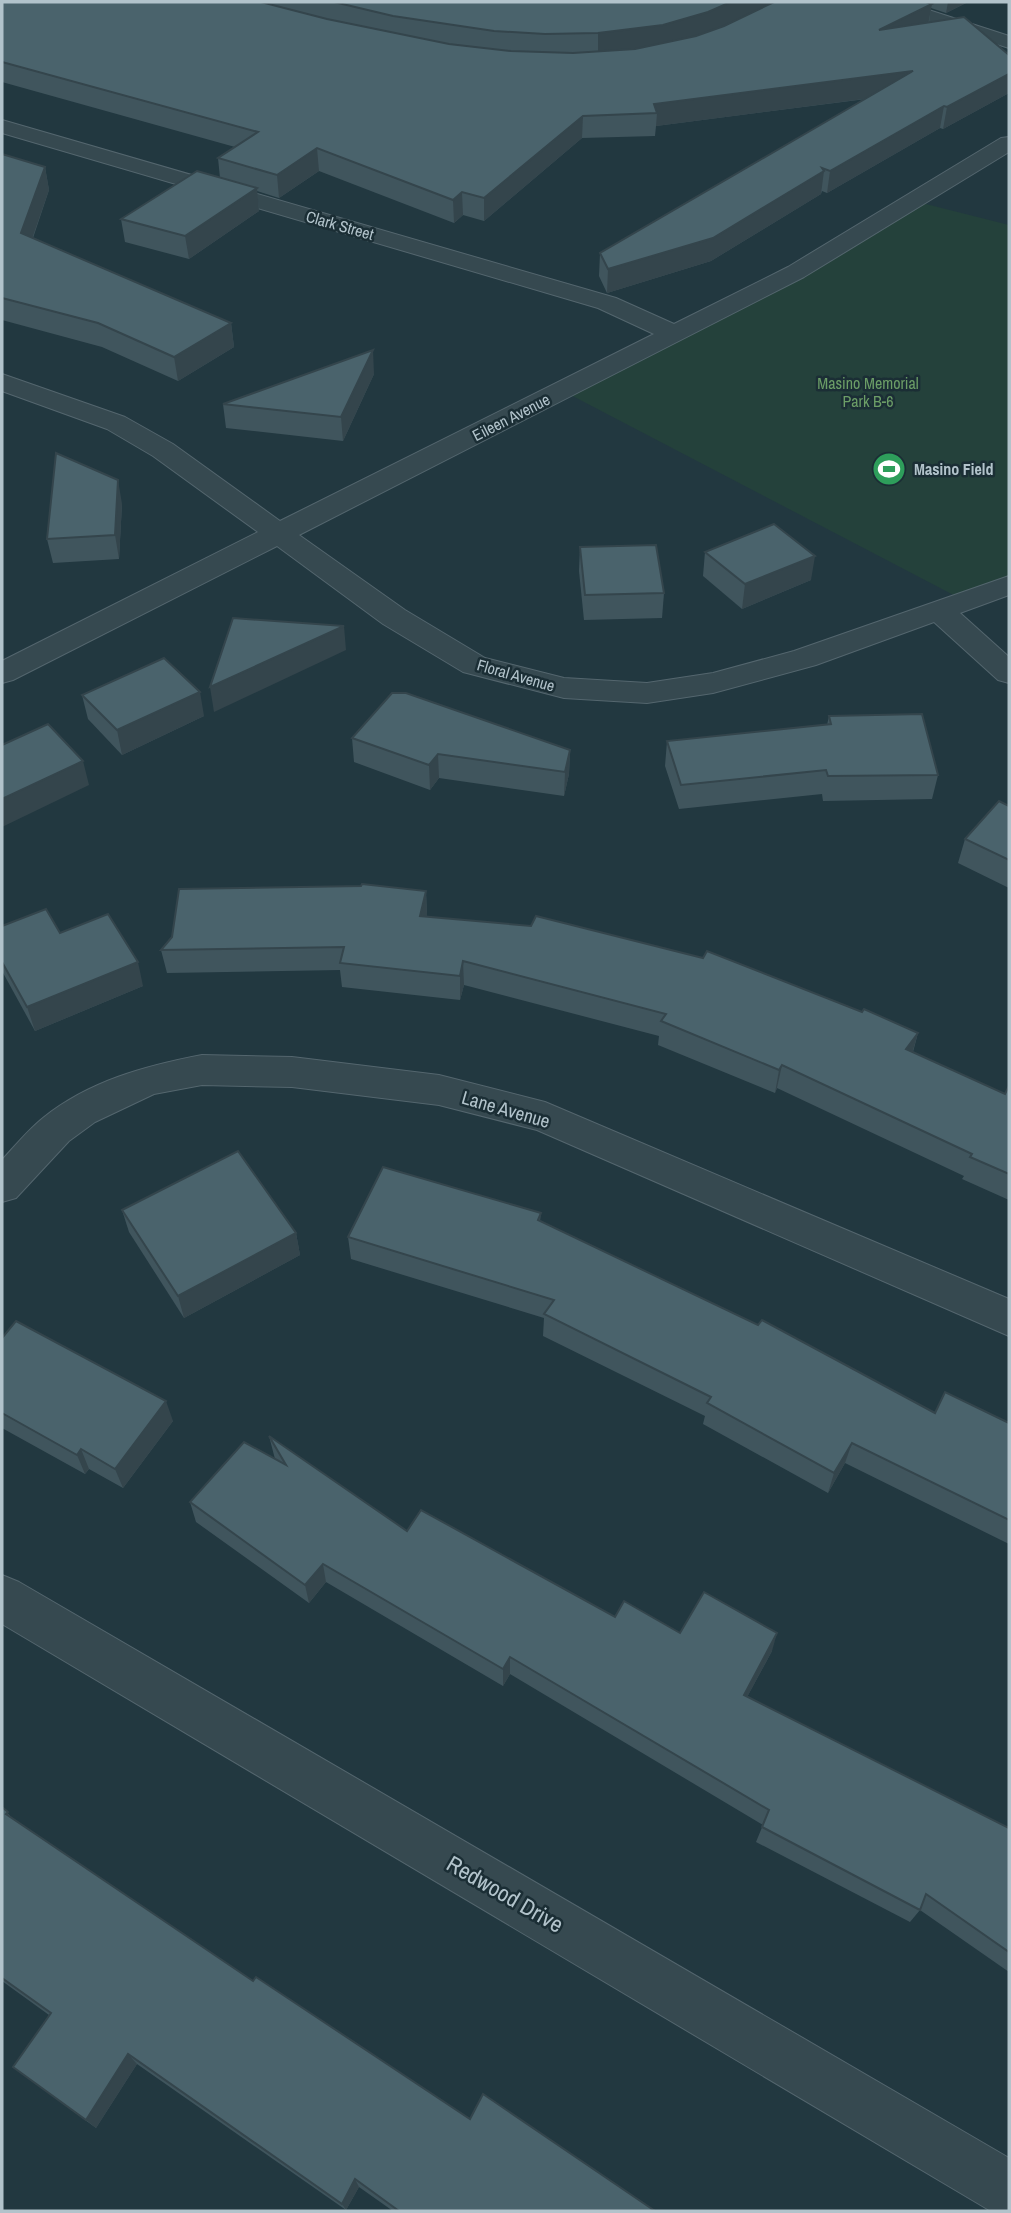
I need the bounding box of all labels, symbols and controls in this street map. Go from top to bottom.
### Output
street label: Clark Street [304,205,377,245]
park label: Masino Memorial Park B-6 [817,372,919,412]
street label: Eileen Avenue [468,388,554,446]
sports icon: Masino Field [870,450,908,488]
place label: Masino Field [914,458,993,480]
street label: Floral Avenue [475,653,557,697]
street label: Lane Avenue [459,1084,553,1134]
street label: Redwood Drive [441,1848,569,1939]

